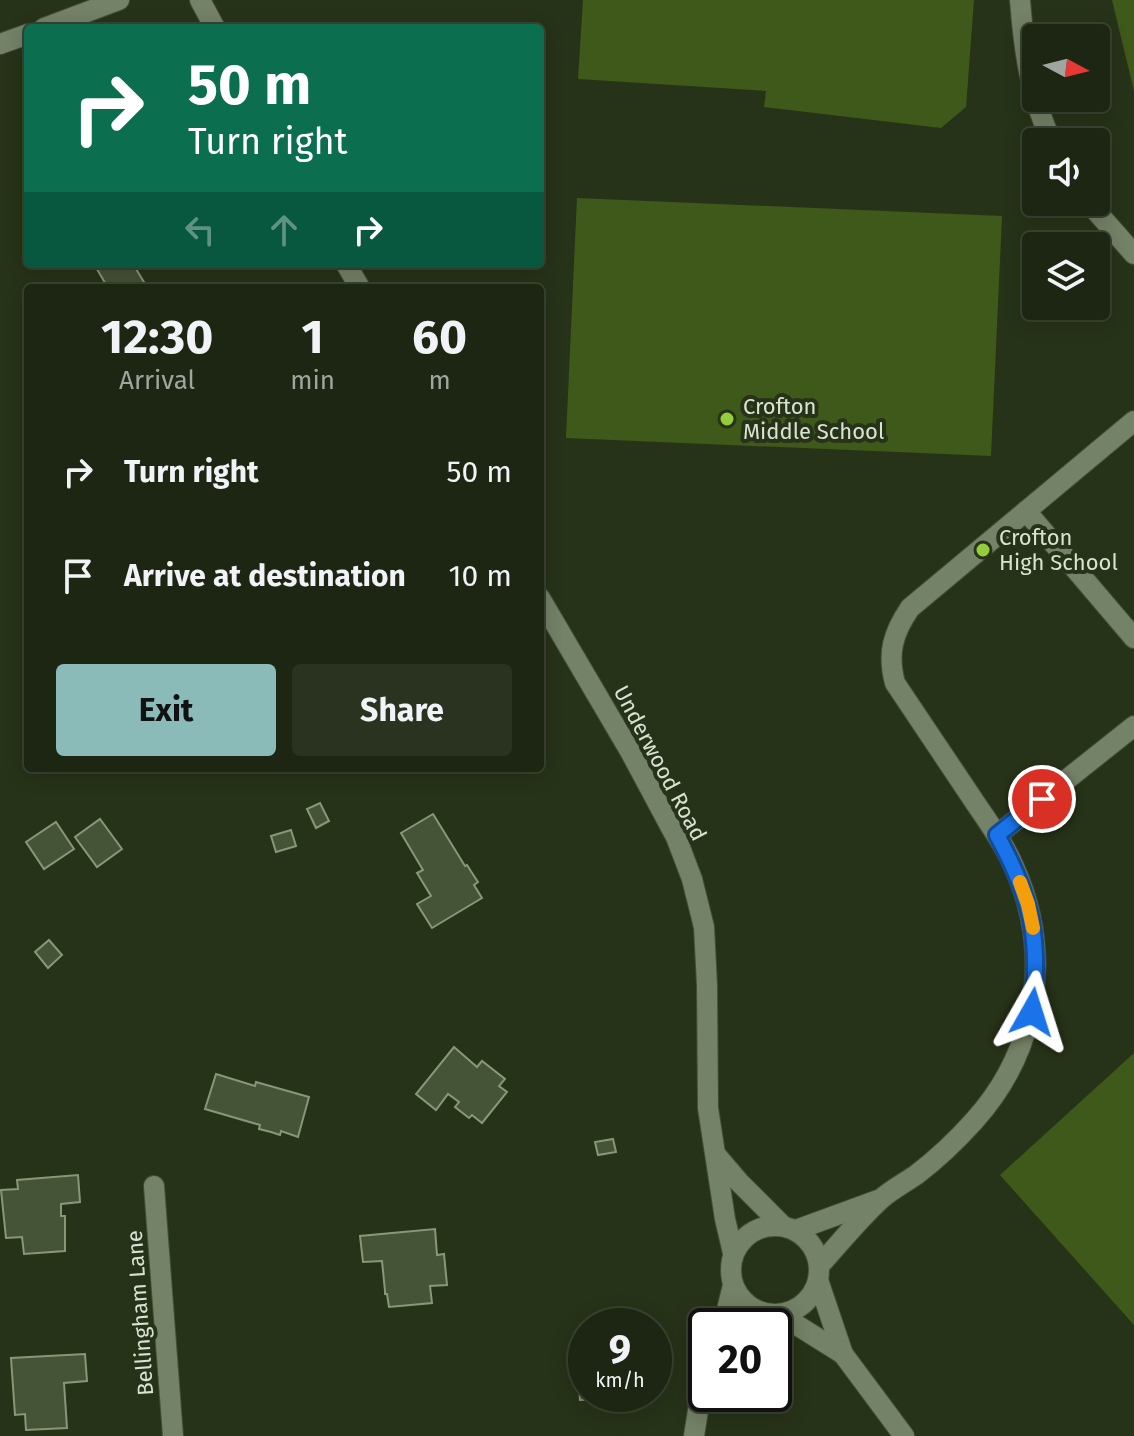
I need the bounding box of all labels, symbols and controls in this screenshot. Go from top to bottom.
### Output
north arrow [1022,24,1110,112]
map controls [1022,24,1110,320]
text: 50 m [188,52,311,119]
icon: right [56,56,160,160]
text: Turn right [188,120,348,164]
button: sound [1022,128,1110,216]
icon: left [178,208,222,252]
icon: ahead [262,208,306,252]
icon: right [346,208,390,252]
button: layers [1022,232,1110,320]
text: 12:30 [101,308,213,366]
text: 1 [301,308,324,366]
text: 60 [412,308,467,366]
text: Arrival [119,365,195,396]
text: min [290,365,335,396]
text: m [428,365,451,396]
place label: Crofton Middle School [743,393,884,445]
marker: Crofton Middle School [718,410,736,428]
icon: right [56,450,100,494]
text: Turn right [124,454,259,490]
text: 50 m [447,454,512,490]
place label: Crofton High School [999,524,1118,576]
marker: Crofton High School [974,541,992,559]
icon: arrive [56,554,100,598]
text: Arrive at destination [124,558,406,594]
text: 10 m [449,558,512,594]
button: Exit [56,664,276,756]
button: Share [292,664,512,756]
street label: Underwood Road [608,681,712,845]
pin [1008,765,1076,833]
icon: arrive [1020,777,1064,821]
position arrow [990,970,1074,1054]
street label: Bellingham Lane [121,1229,159,1397]
speed limit sign: 20 [688,1308,792,1412]
text: 9 [609,1326,631,1374]
text: km/h [595,1368,645,1392]

